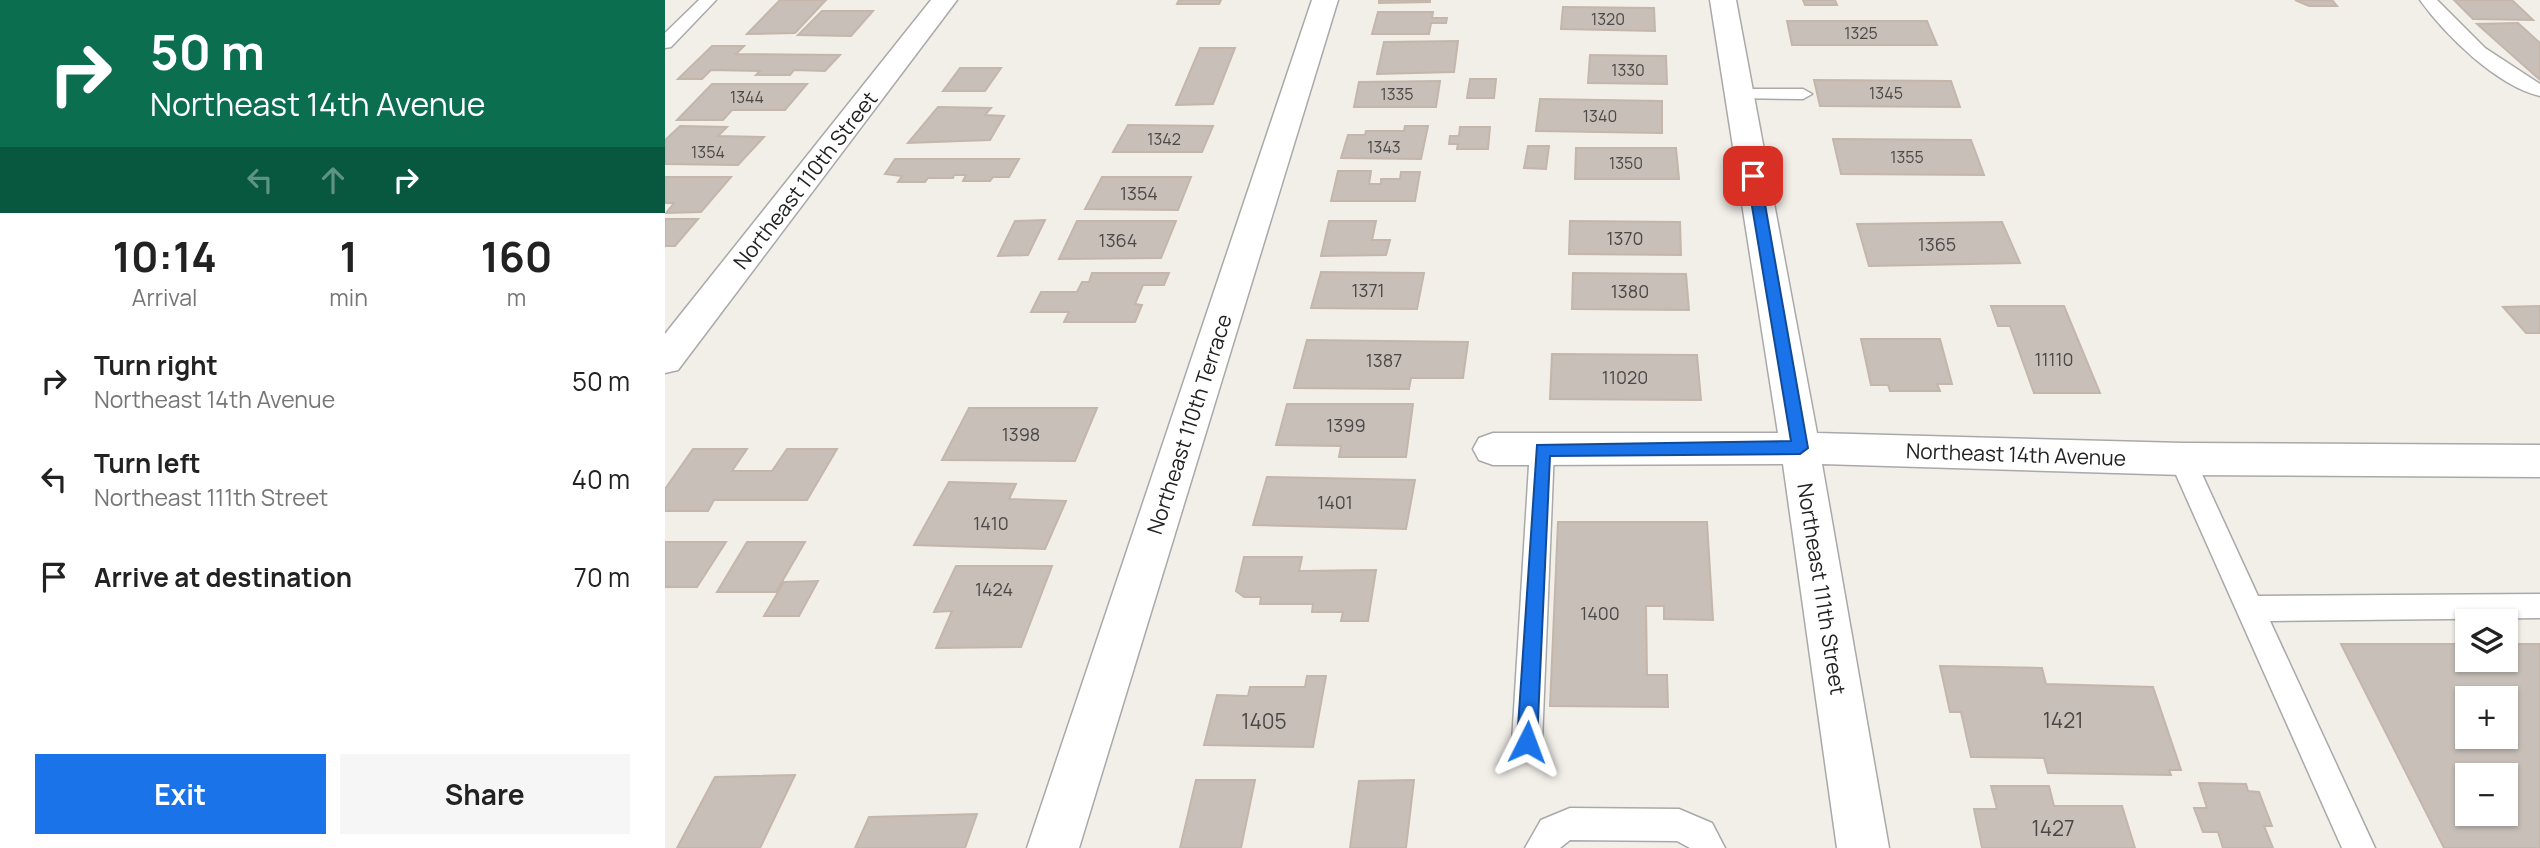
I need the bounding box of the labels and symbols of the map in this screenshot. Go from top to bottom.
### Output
house number: 1320 [1591,8,1625,30]
house number: 1325 [1844,22,1878,44]
house number: 1330 [1611,59,1645,81]
house number: 1345 [1869,82,1903,104]
house number: 1335 [1380,83,1414,105]
street label: Northeast 110th Street [727,85,883,275]
house number: 1344 [730,86,764,108]
house number: 1340 [1583,105,1617,127]
house number: 1342 [1147,128,1181,150]
house number: 1343 [1367,136,1401,158]
house number: 1354 [691,141,725,163]
pin [1723,146,1783,206]
house number: 1355 [1890,146,1924,168]
house number: 1350 [1609,152,1643,174]
house number: 1354 [1120,181,1158,205]
house number: 1370 [1607,226,1644,250]
house number: 1364 [1099,228,1137,252]
house number: 1365 [1918,232,1956,256]
house number: 1371 [1351,278,1385,302]
house number: 1380 [1611,279,1649,303]
street label: Northeast 110th Terrace [1140,310,1238,538]
house number: 11110 [2034,347,2074,371]
house number: 1387 [1366,348,1402,372]
house number: 11020 [1602,365,1648,389]
house number: 1399 [1326,413,1366,437]
house number: 1398 [1002,422,1040,446]
street label: Northeast 14th Avenue [1905,436,2127,472]
street label: Northeast 111th Street [1791,481,1853,697]
house number: 1401 [1317,490,1353,514]
house number: 1410 [973,511,1009,535]
house number: 1424 [975,577,1013,601]
house number: 1400 [1580,601,1620,625]
position arrow [1490,705,1564,779]
house number: 1421 [2043,706,2083,734]
house number: 1405 [1241,707,1287,735]
house number: 1427 [2031,814,2075,842]

